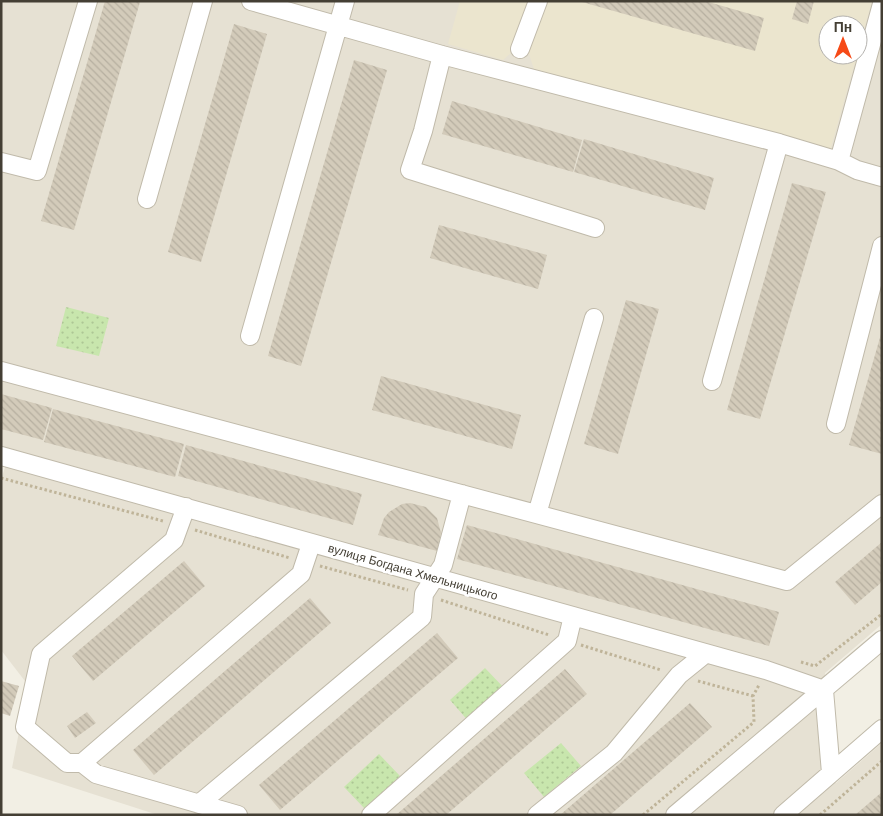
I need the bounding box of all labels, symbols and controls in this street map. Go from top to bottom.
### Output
north arrow [818,15,868,65]
text: Пн [834,19,852,35]
street label: вулиця Богдана Хмельницького [326,541,500,603]

